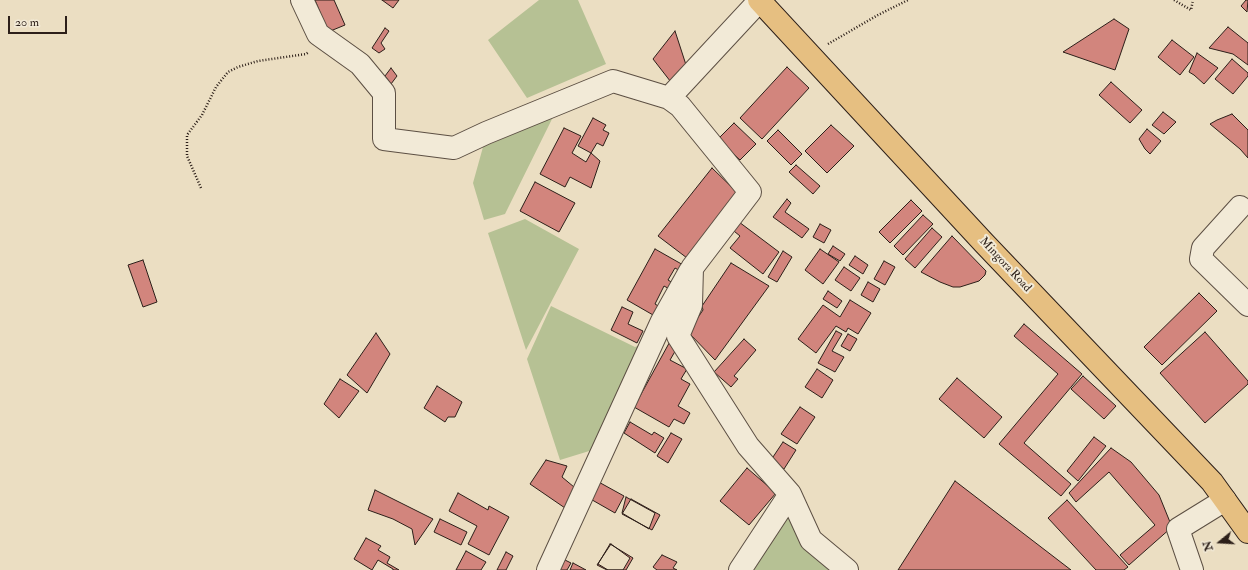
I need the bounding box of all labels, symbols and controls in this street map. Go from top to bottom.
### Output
scale bar [10,8,69,34]
text: 20 m [15,15,39,30]
street label: Mingora Road [976,235,1034,295]
north arrow [1200,522,1240,562]
text: N [1200,539,1216,553]

